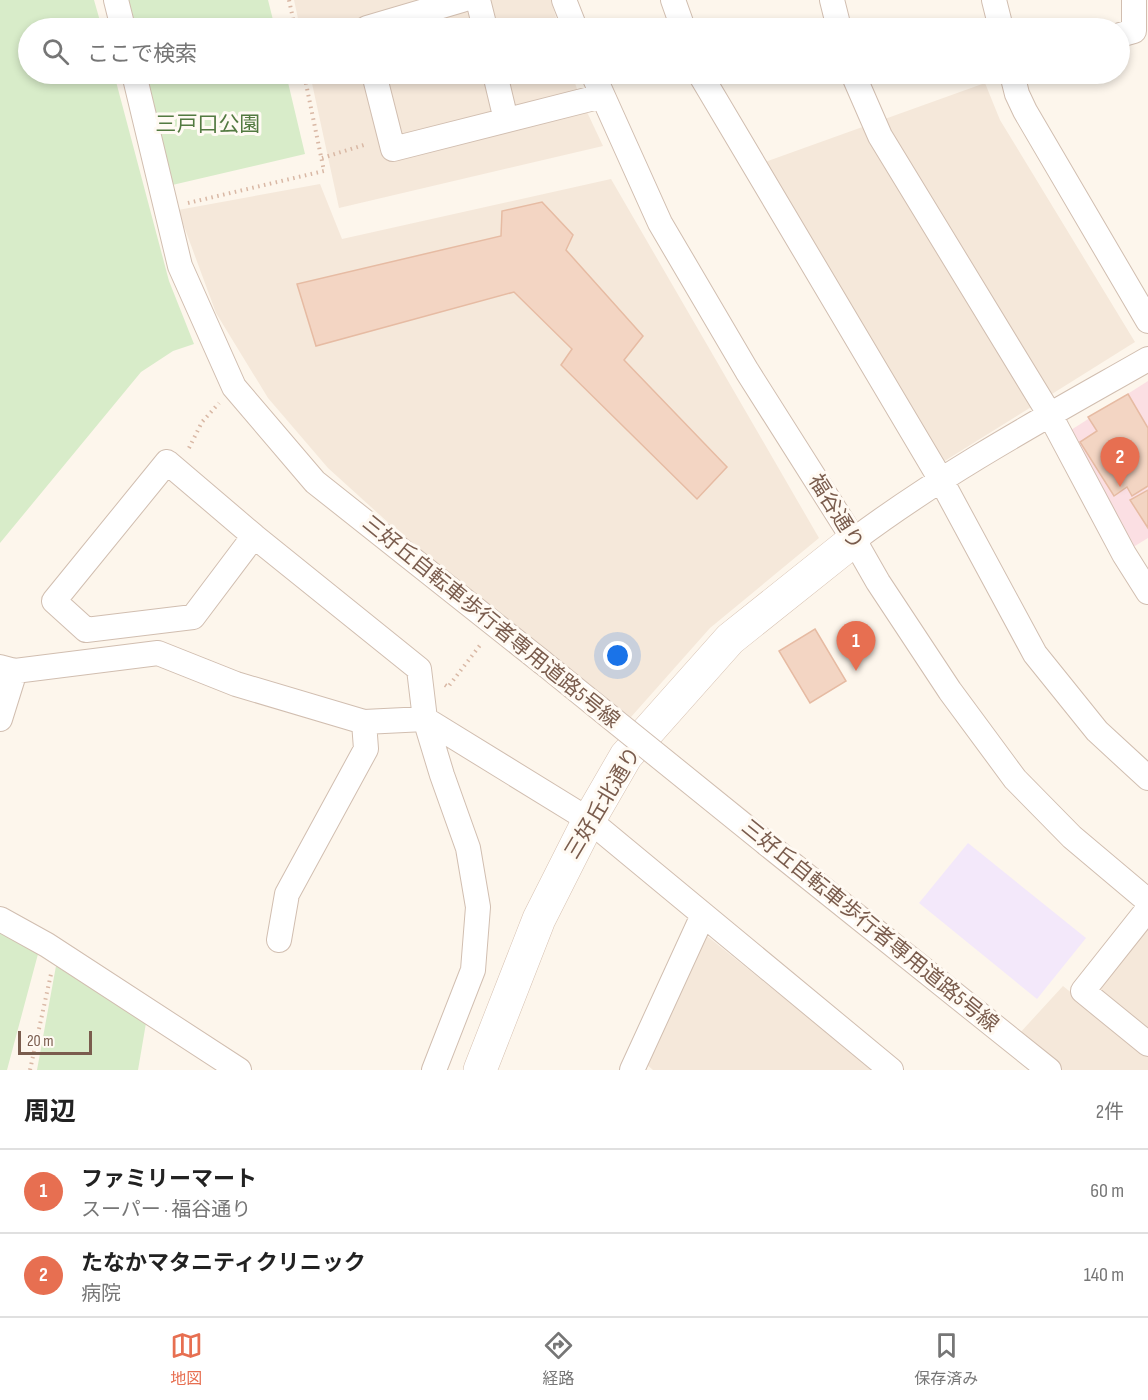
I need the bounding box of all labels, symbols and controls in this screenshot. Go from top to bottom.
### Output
search box [18,18,1130,84]
icon: search [39,35,72,68]
text: ここで検索 [87,41,197,68]
park label: 三戸口公園 [156,112,261,137]
pin: 2 [1100,438,1140,487]
street label: 福谷通り [803,470,869,554]
street label: 三好丘自転車歩行者専用道路5号線 [357,511,625,733]
pin: 1 [836,622,876,671]
your location [603,641,632,670]
street label: 三好丘北通り [560,743,646,863]
street label: 三好丘自転車歩行者専用道路5号線 [736,815,1004,1037]
scale bar [18,1028,92,1056]
text: 20 m [27,1032,54,1051]
text: 周辺 [24,1097,76,1128]
text: 2件 [1096,1100,1124,1124]
text: ファミリーマート [81,1166,257,1193]
text: 1 [40,1179,47,1203]
text: 60 m [1090,1179,1124,1203]
text: スーパー · 福谷通り [81,1198,251,1222]
text: たなかマタニティクリニック [81,1250,366,1277]
text: 2 [39,1263,48,1287]
text: 140 m [1084,1263,1124,1287]
text: 病院 [81,1282,121,1306]
tab: 地図 [170,1329,203,1389]
tab: 経路 [542,1329,575,1389]
tab: 保存済み [914,1329,978,1389]

